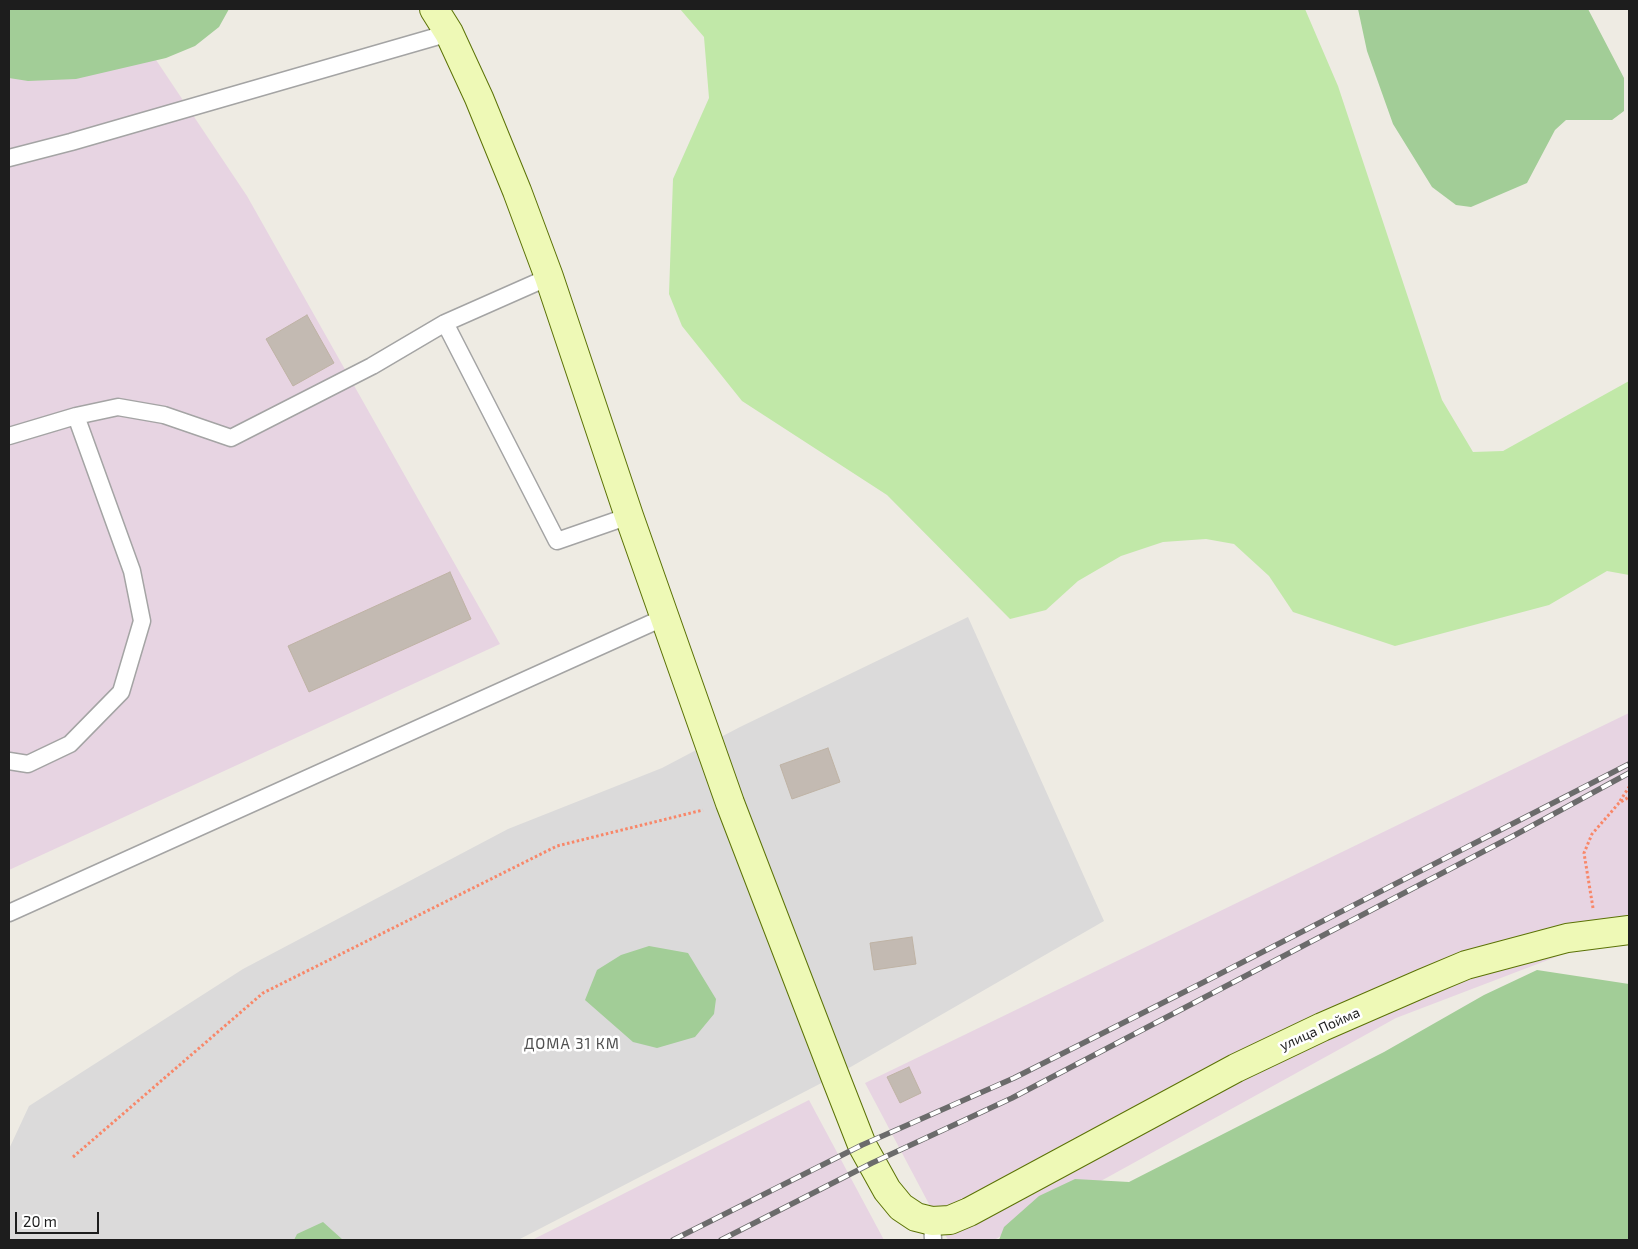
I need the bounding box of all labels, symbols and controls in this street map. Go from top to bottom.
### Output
street label: улица Пойма [1277,1004,1363,1054]
district label: ДОМА 31 КМ [523,1035,621,1053]
scale bar [18,1202,101,1234]
text: 20 m [23,1212,57,1230]

